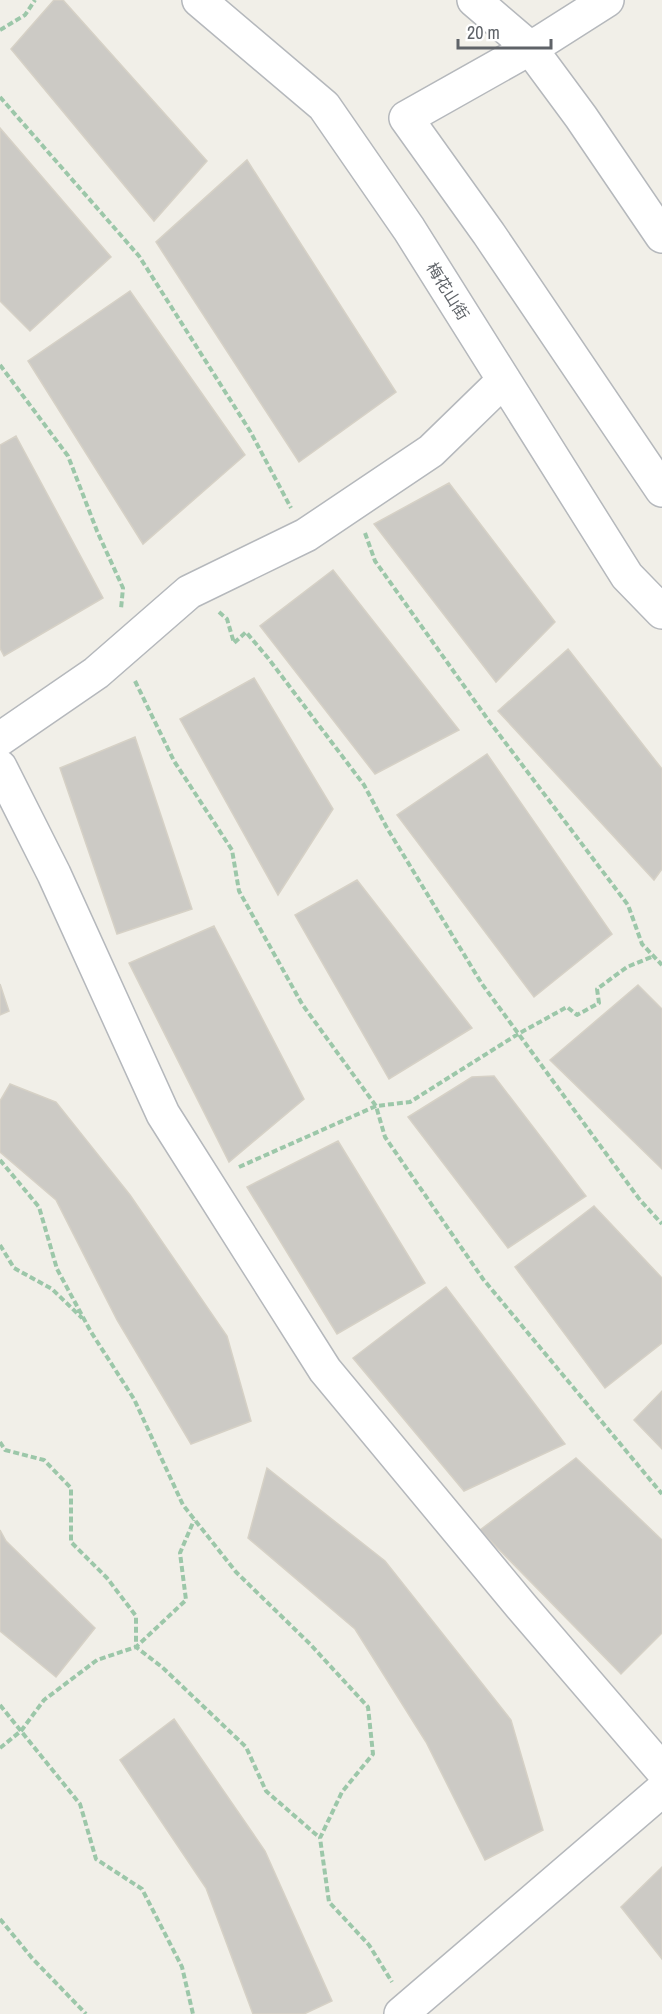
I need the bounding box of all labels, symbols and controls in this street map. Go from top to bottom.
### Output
scale bar [458,12,551,50]
text: 20 m [467,20,500,45]
street label: 梅花山街 [422,258,474,324]

